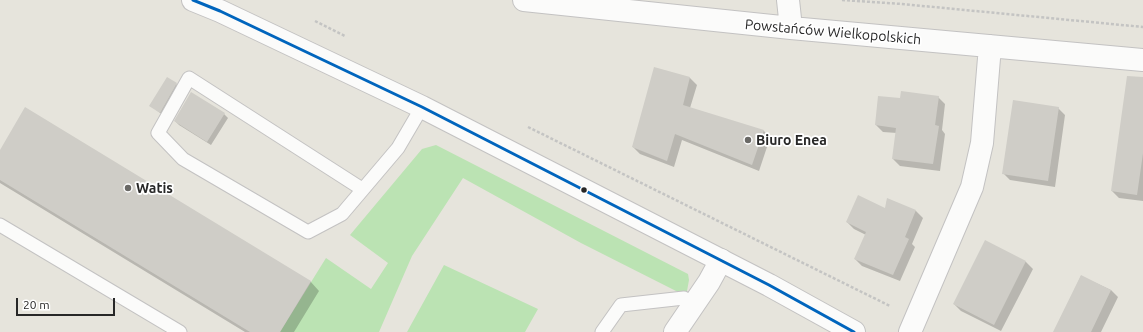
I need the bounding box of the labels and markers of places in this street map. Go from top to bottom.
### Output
place label: Biuro Enea [756,132,827,148]
marker: Biuro Enea [743,135,753,145]
place label: Watis [136,180,173,196]
marker: Watis [123,183,133,193]
unlabelled marker [579,185,589,195]

